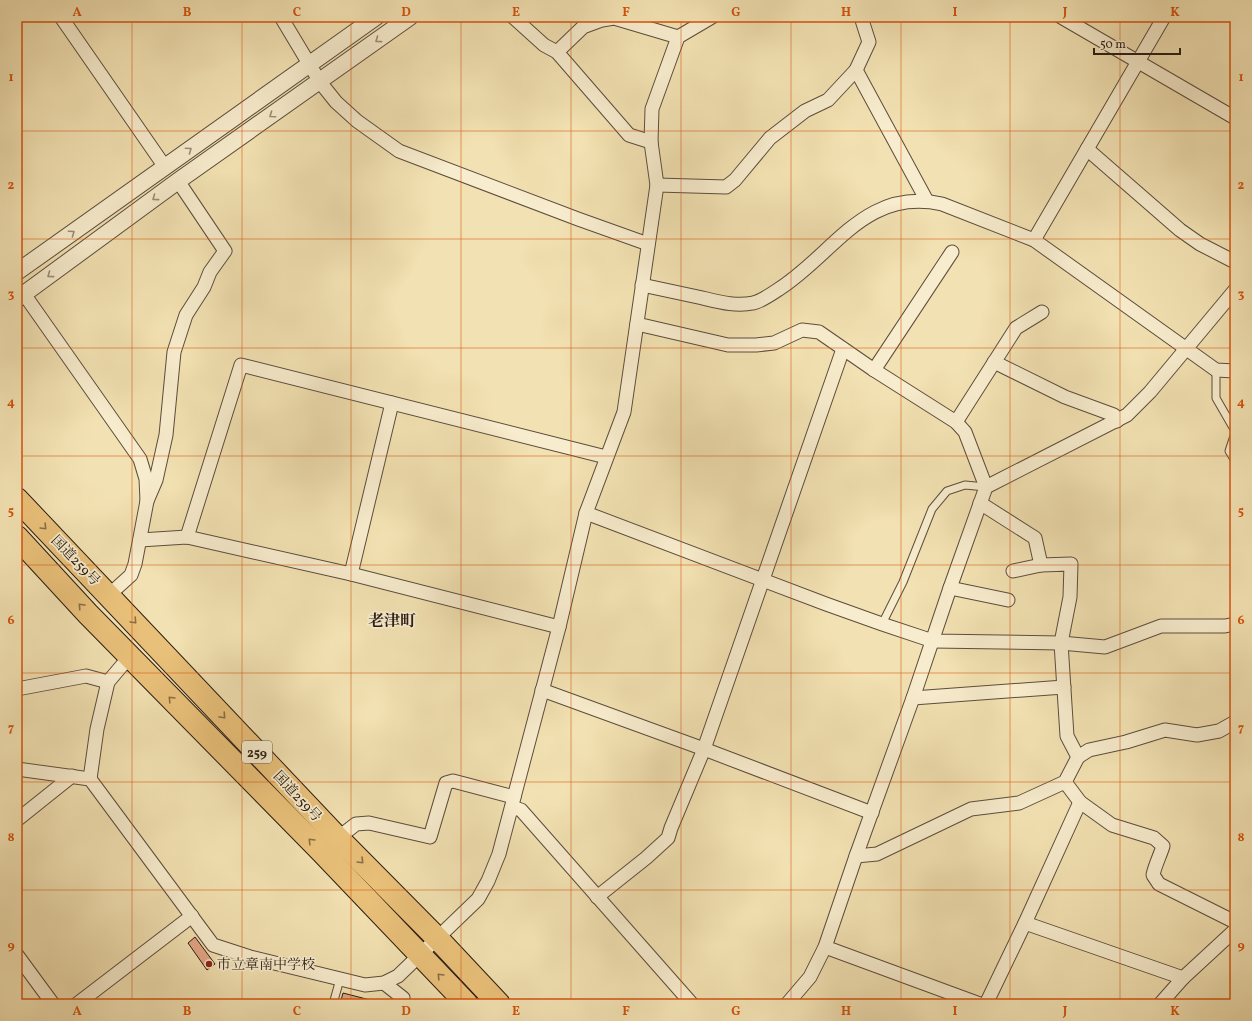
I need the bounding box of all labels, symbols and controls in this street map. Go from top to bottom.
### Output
text: A [72,4,82,22]
text: B [183,4,192,22]
text: C [293,4,301,22]
text: D [401,4,411,22]
text: E [512,4,520,22]
text: F [622,4,630,22]
text: G [731,4,741,22]
text: H [841,4,851,22]
text: I [953,4,958,22]
text: J [1062,4,1068,22]
text: K [1170,4,1180,22]
scale bar [1094,30,1180,56]
one-way arrow [375,35,382,43]
text: 50 m [1100,37,1126,53]
text: 1 [8,69,14,87]
text: 1 [1238,69,1244,87]
one-way arrow [269,110,276,118]
one-way arrow [185,148,192,155]
text: 2 [8,177,15,195]
text: 2 [1238,177,1245,195]
one-way arrow [152,193,159,200]
one-way arrow [67,231,74,238]
one-way arrow [47,270,54,277]
text: 3 [8,286,15,304]
text: 3 [1238,286,1245,304]
text: 4 [7,394,15,412]
text: 4 [1237,394,1245,412]
text: 5 [8,503,14,521]
text: 5 [1238,503,1244,521]
one-way arrow [39,522,47,530]
street label: 国道259号 [46,532,104,590]
one-way arrow [78,603,85,611]
district label: 老津町 [368,611,416,633]
text: 6 [7,612,15,630]
text: 6 [1237,612,1245,630]
one-way arrow [129,616,137,624]
one-way arrow [169,696,176,704]
one-way arrow [218,711,226,719]
text: 7 [8,720,14,738]
text: 7 [1238,720,1244,738]
road number: 259 [242,741,272,763]
street label: 国道259号 [268,767,325,827]
text: 8 [7,829,15,847]
text: 8 [1237,829,1245,847]
one-way arrow [309,838,316,846]
one-way arrow [356,856,364,864]
text: 9 [7,937,15,955]
text: 9 [1237,937,1245,955]
place label: 市立章南中学校 [217,956,315,975]
marker: 市立章南中学校 [204,959,214,969]
one-way arrow [437,973,445,981]
text: A [72,1003,82,1021]
text: B [183,1003,192,1021]
text: C [293,1003,301,1021]
text: D [401,1003,411,1021]
text: E [512,1003,520,1021]
text: F [622,1003,630,1021]
text: G [731,1003,741,1021]
text: H [841,1003,851,1021]
text: I [953,1003,958,1021]
text: J [1062,1003,1068,1021]
text: K [1170,1003,1180,1021]

